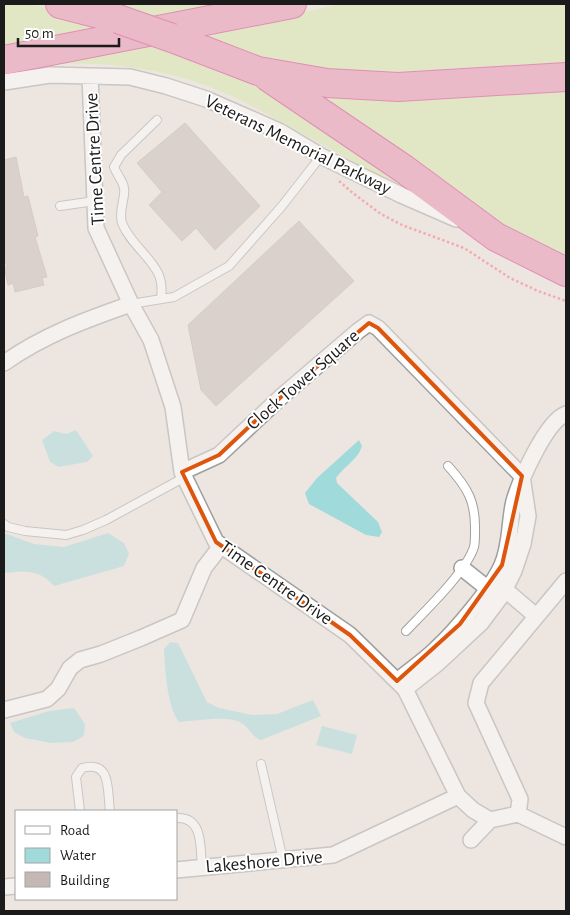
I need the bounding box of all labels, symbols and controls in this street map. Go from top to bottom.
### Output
scale bar [18,15,119,47]
text: 50 m [25,26,54,41]
street label: Time Centre Drive [82,92,108,226]
street label: Veterans Memorial Parkway [202,92,394,198]
street label: Clock Tower Square [243,326,363,434]
street label: Time Centre Drive [216,537,336,629]
legend [15,810,178,900]
text: Road [60,823,90,838]
street label: Lakeshore Drive [205,847,323,877]
text: Water [60,848,96,863]
text: Building [60,873,110,888]

